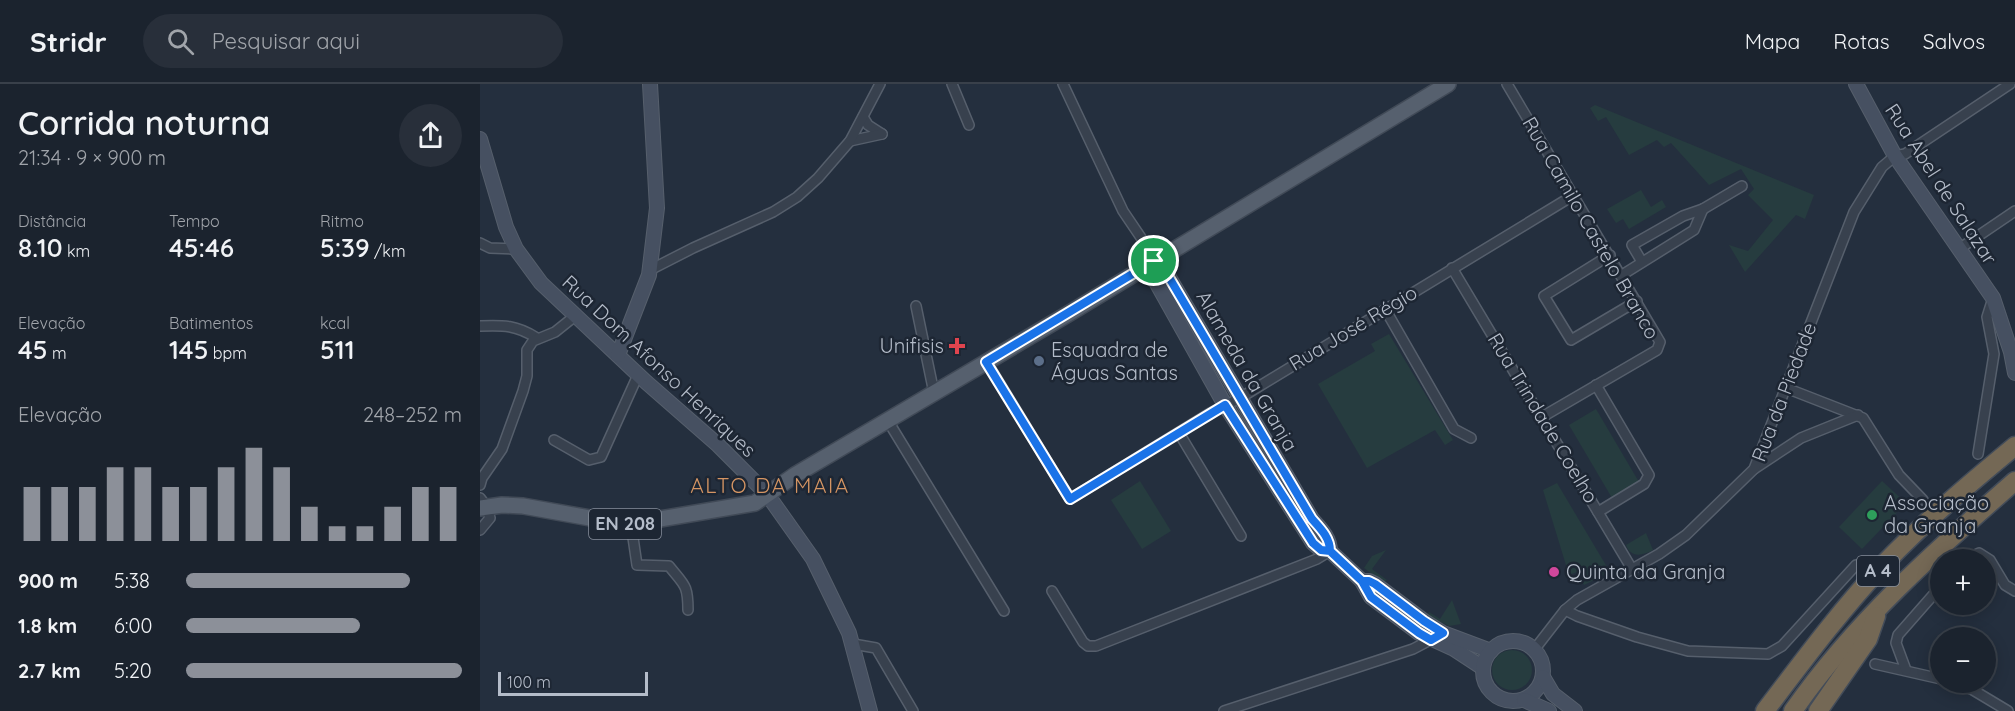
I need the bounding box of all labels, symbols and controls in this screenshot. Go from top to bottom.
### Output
search box [143,14,563,68]
text: Stridr [30,24,107,59]
icon: search [164,25,197,58]
text: Pesquisar aqui [212,27,360,55]
text: Mapa [1745,28,1800,54]
text: Rotas [1833,28,1890,54]
text: Salvos [1923,28,1985,54]
street label: Rua Abel de Salazar [1880,99,2003,269]
text: Corrida noturna [18,102,270,143]
button: share [399,104,462,167]
street label: Rua Camilo Castelo Branco [1517,112,1665,344]
text: 21:34 · 9 × 900 m [18,145,166,170]
text: Distância [18,211,86,231]
text: Tempo [169,211,220,231]
text: Ritmo [320,211,364,231]
text: 8.10 [18,231,63,264]
text: 45:46 [169,231,234,264]
text: 5:39 [320,231,370,264]
pin [1128,235,1179,286]
text: km [63,241,90,261]
text: /km [370,241,405,261]
icon: arrive [1137,244,1170,277]
street label: Rua Dom Afonso Henriques [557,269,761,462]
street label: Rua José Régio [1284,279,1421,376]
street label: Alameda da Granja [1191,286,1304,455]
text: Elevação [18,313,85,333]
text: Batimentos [169,313,253,333]
text: kcal [320,313,350,333]
street label: Rua da Piedade [1746,319,1822,465]
street label: Rua Trindade Coelho [1483,328,1604,507]
text: 45 [18,333,48,366]
text: 145 [169,333,208,366]
text: 511 [320,333,355,366]
place label: Unifisis [879,333,944,358]
marker: Unifisis [948,337,966,355]
place label: Esquadra de Águas Santas [1051,337,1178,385]
text: m [48,343,67,363]
text: bpm [208,343,247,363]
marker: Esquadra de Águas Santas [1032,354,1046,368]
text: Elevação [18,402,102,427]
text: 248–252 m [363,402,462,427]
district label: ALTO DA MAIA [690,472,850,498]
place label: Associação da Granja [1884,490,1989,538]
marker: Associação da Granja [1865,508,1879,522]
road number: EN 208 [589,509,661,539]
map controls [1930,549,1996,693]
button: + [1930,549,1996,615]
road number: A 4 [1857,556,1899,586]
place label: Quinta da Granja [1566,559,1725,584]
marker: Quinta da Granja [1547,565,1561,579]
text: 900 m [18,568,78,593]
text: 5:38 [114,568,150,593]
text: 1.8 km [18,613,77,638]
text: 6:00 [114,613,152,638]
button: − [1930,627,1996,693]
text: 2.7 km [18,658,81,683]
text: 5:20 [114,658,152,683]
scale bar [498,669,648,696]
text: 100 m [507,672,551,692]

